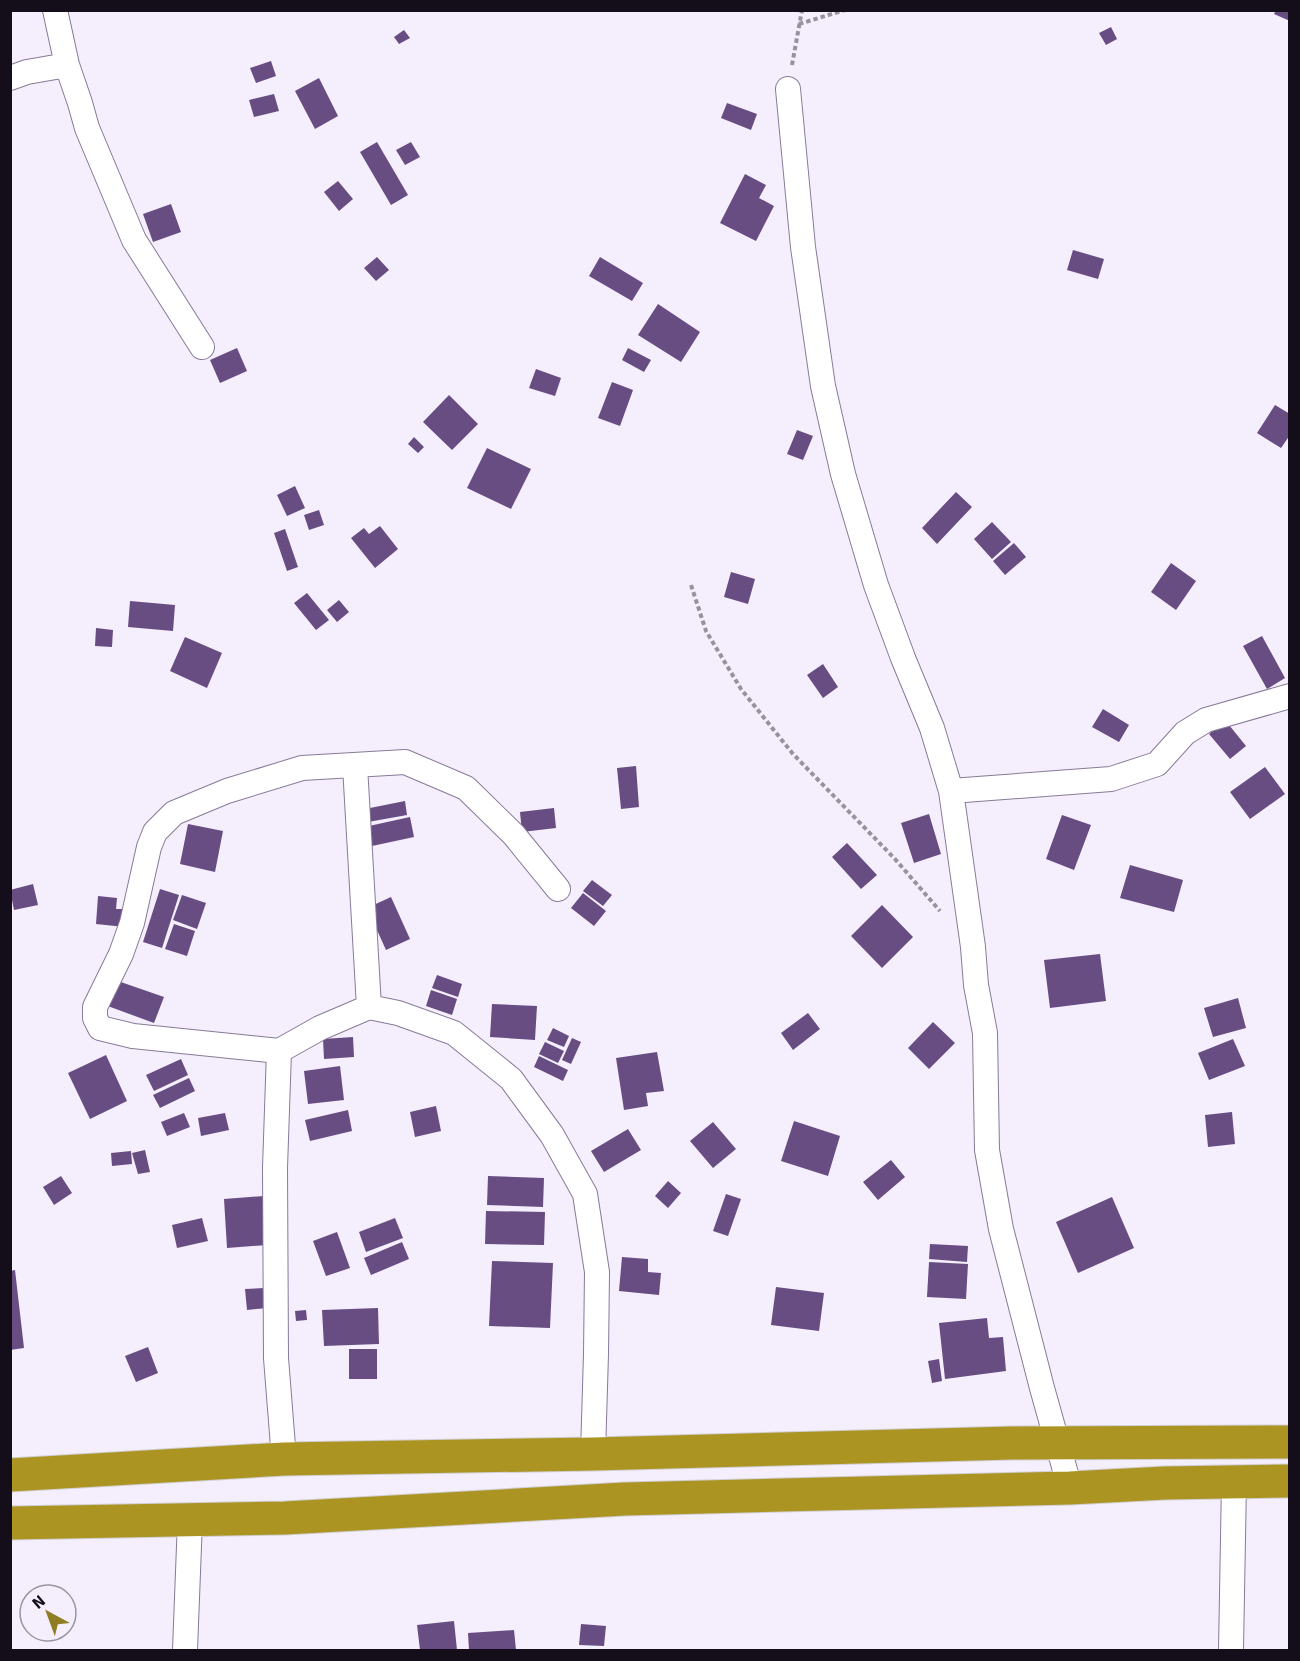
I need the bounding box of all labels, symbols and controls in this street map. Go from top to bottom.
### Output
north arrow [18,1583,78,1643]
text: N [28,1591,50,1614]

